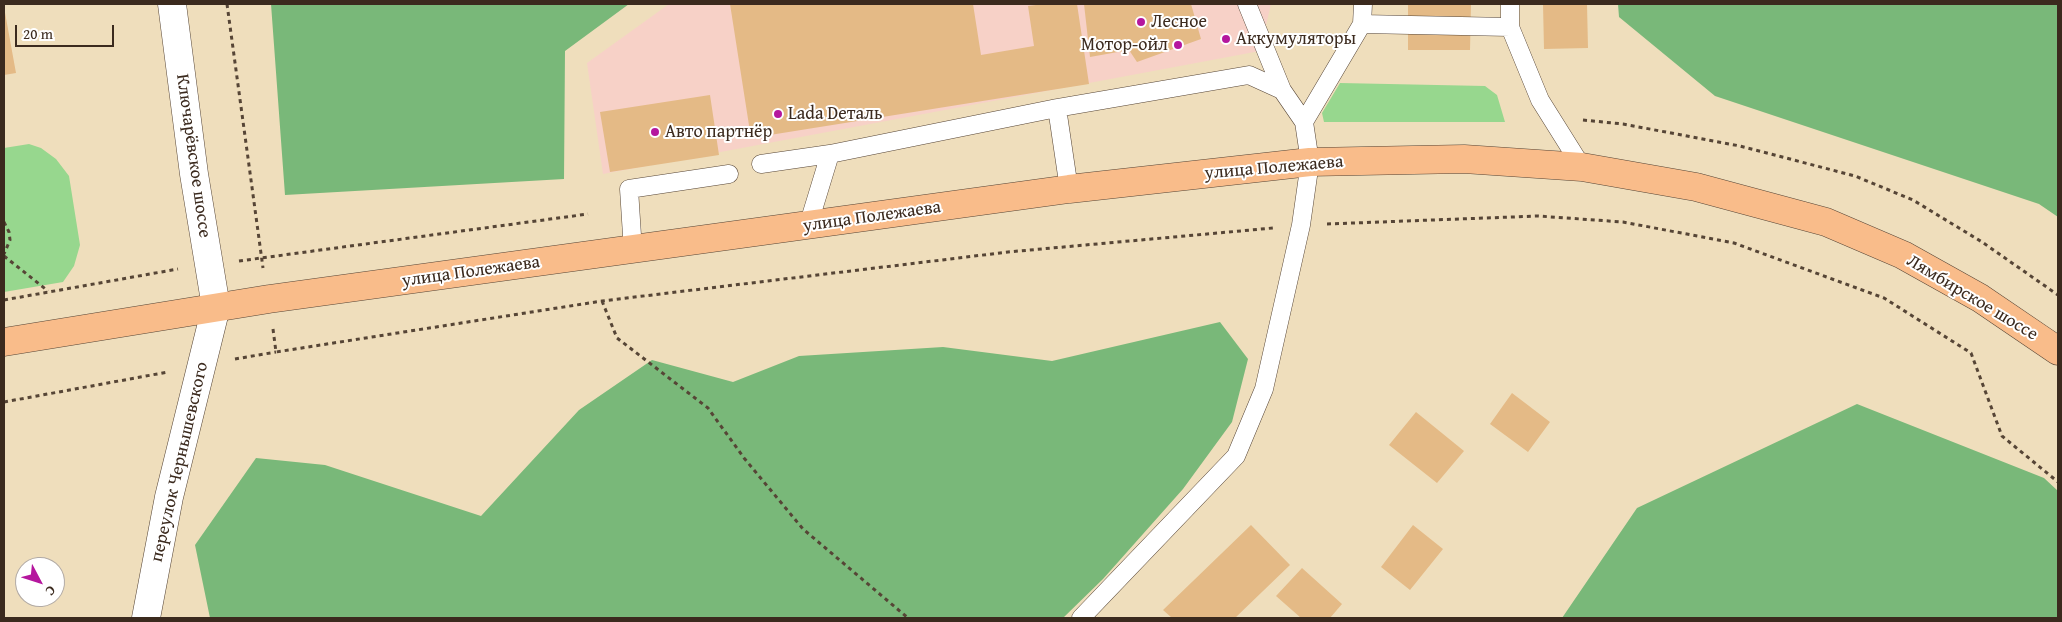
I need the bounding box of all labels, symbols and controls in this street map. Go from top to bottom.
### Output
place label: Лесное [1151,11,1207,33]
scale bar [18,15,116,47]
marker: Лесное [1135,16,1147,28]
text: 20 m [23,23,53,44]
place label: Аккумуляторы [1236,28,1356,50]
marker: Аккумуляторы [1220,33,1232,45]
place label: Мотор-ойл [1081,34,1168,56]
marker: Мотор-ойл [1172,39,1184,51]
street label: Ключарёвское шоссе [171,73,215,239]
place label: Lada Dеталь [788,103,882,125]
marker: Lada Dеталь [772,108,784,120]
place label: Авто партнёр [665,121,772,143]
marker: Авто партнёр [649,126,661,138]
street label: улица Полежаева [1204,151,1344,185]
street label: улица Полежаева [802,197,942,237]
street label: Лямбирское шоссе [1902,250,2042,346]
street label: улица Полежаева [401,252,541,292]
street label: переулок Чернышевского [146,360,214,564]
north arrow [15,557,65,607]
text: С [41,582,61,600]

